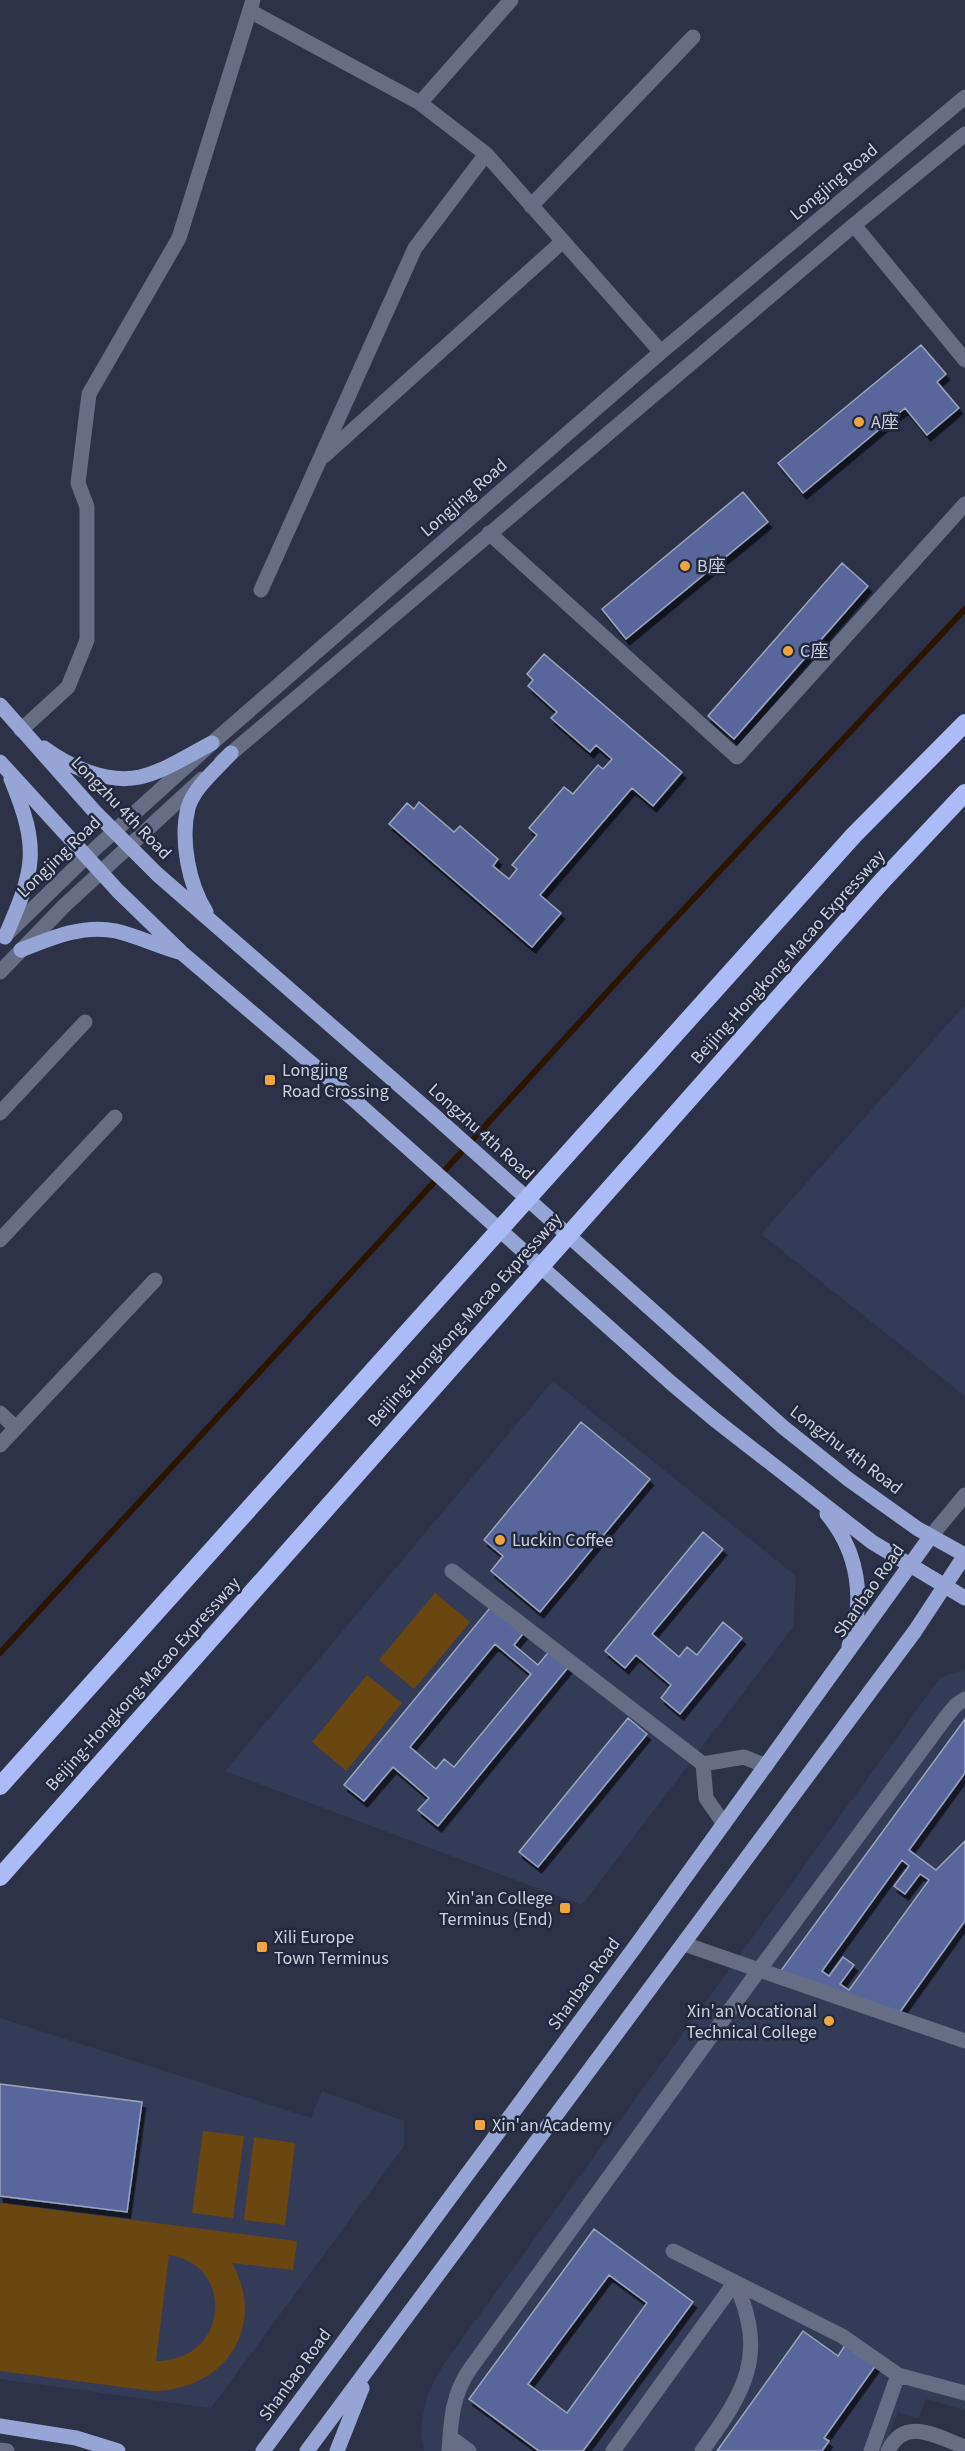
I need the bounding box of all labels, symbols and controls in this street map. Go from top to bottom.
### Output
street label: Longjing Road [785,138,883,226]
place label: A座 [871,410,899,435]
marker: A座 [852,415,866,429]
street label: Longjing Road [415,453,513,543]
place label: B座 [697,554,726,579]
marker: B座 [678,559,692,573]
place label: C座 [800,639,828,664]
marker: C座 [781,644,795,658]
street label: Longzhu 4th Road [65,751,177,865]
street label: Longjing Road [12,811,106,903]
street label: Beijing-Hongkong-Macao Expressway [685,844,892,1070]
place label: Longjing Road Crossing [282,1058,389,1104]
marker: Longjing Road Crossing [263,1073,277,1087]
street label: Longzhu 4th Road [423,1078,539,1186]
street label: Beijing-Hongkong-Macao Expressway [362,1207,569,1433]
street label: Longzhu 4th Road [785,1399,907,1501]
place label: Luckin Coffee [512,1528,613,1553]
marker: Luckin Coffee [493,1533,507,1547]
street label: Shanbao Road [827,1539,911,1643]
street label: Beijing-Hongkong-Macao Expressway [40,1571,247,1797]
place label: Xin'an College Terminus (End) [439,1886,553,1932]
marker: Xin'an College Terminus (End) [558,1901,572,1915]
place label: Xili Europe Town Terminus [274,1925,389,1971]
street label: Shanbao Road [542,1933,626,2035]
marker: Xili Europe Town Terminus [255,1940,269,1954]
place label: Xin'an Vocational Technical College [686,1999,817,2045]
marker: Xin'an Vocational Technical College [822,2014,836,2028]
place label: Xin'an Academy [492,2113,612,2138]
marker: Xin'an Academy [473,2118,487,2132]
street label: Shanbao Road [253,2324,337,2426]

